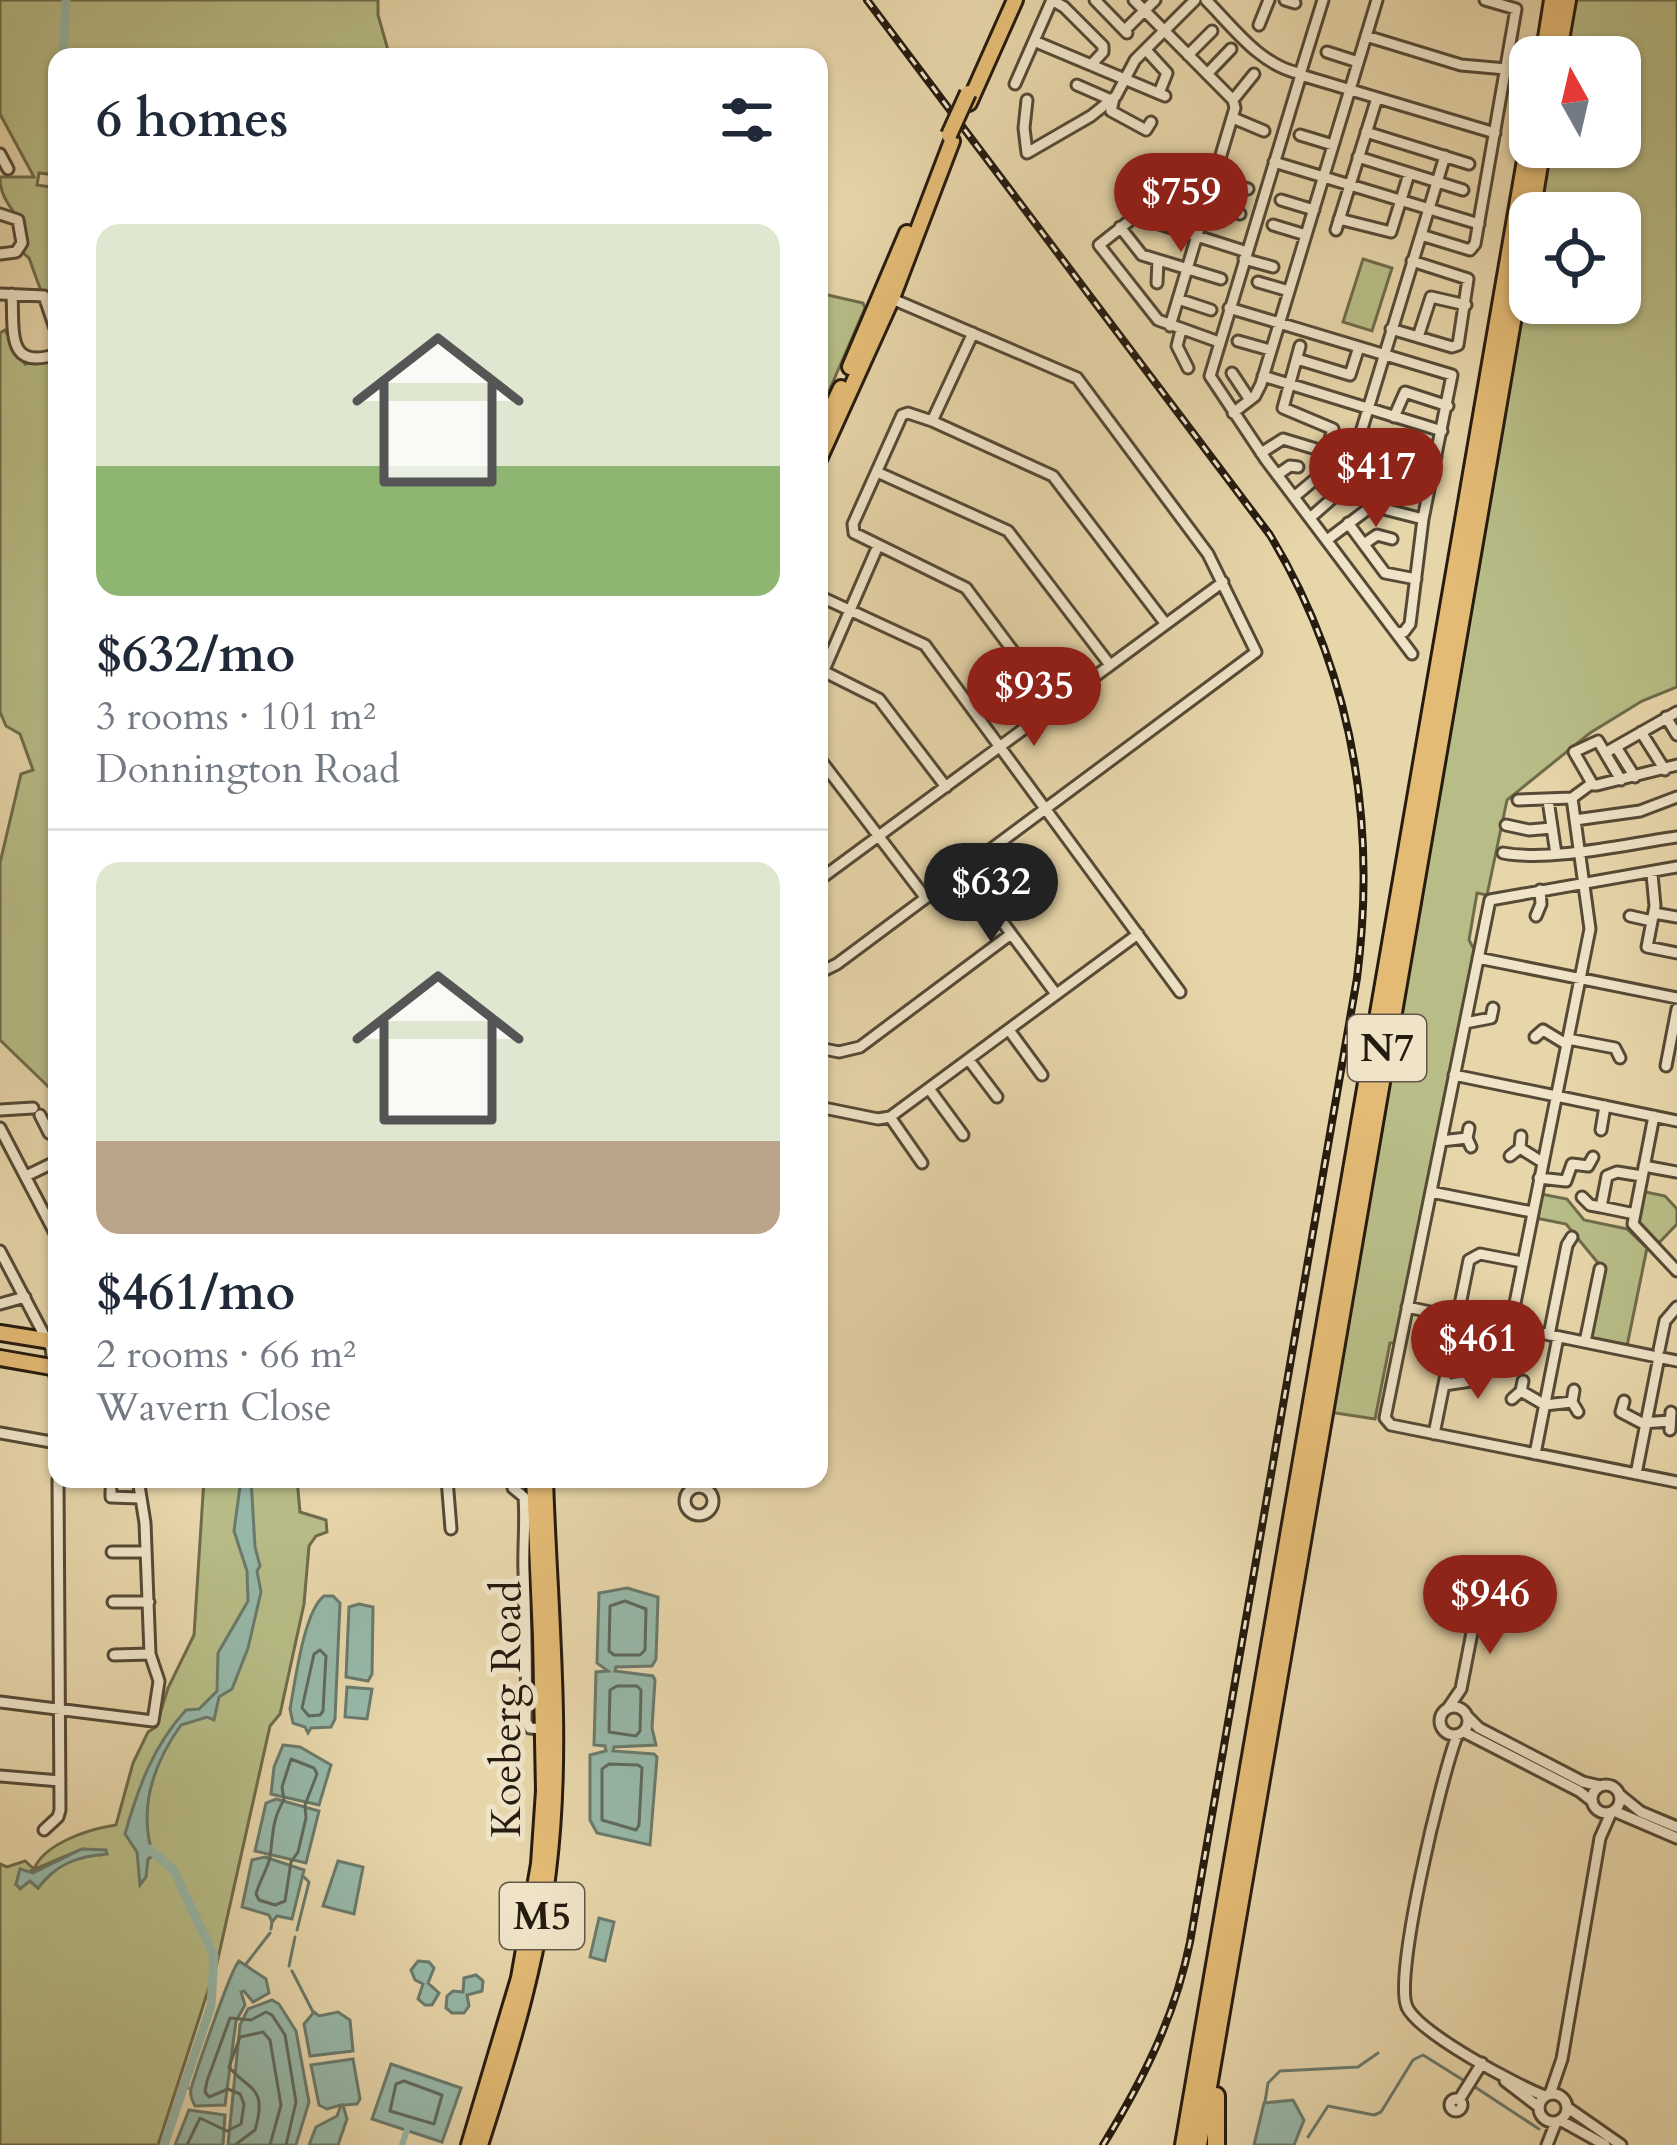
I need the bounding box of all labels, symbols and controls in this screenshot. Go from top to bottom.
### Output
north arrow [1509,36,1641,168]
map controls [1509,36,1641,324]
text: 6 homes [96,85,288,155]
icon: filters [714,87,780,153]
pin: $759 [1110,153,1252,255]
text: $759 [1141,165,1221,218]
button: locate [1509,192,1641,324]
icon: home [330,302,546,518]
pin: $417 [1305,428,1447,530]
text: $417 [1336,440,1416,493]
text: $632/mo [96,620,295,690]
pin: $935 [963,647,1105,749]
text: $935 [994,659,1074,712]
text: 3 rooms · 101 m² [96,690,376,743]
text: Donnington Road [96,743,400,796]
pin: $632 [920,843,1062,945]
text: $632 [951,855,1031,908]
icon: home [330,940,546,1156]
road number: N7 [1348,1015,1426,1081]
text: $461/mo [96,1258,295,1328]
pin: $461 [1407,1300,1549,1402]
text: $461 [1438,1312,1518,1365]
text: 2 rooms · 66 m² [96,1328,356,1381]
text: Wavern Close [96,1381,332,1434]
pin: $946 [1419,1555,1561,1657]
text: $946 [1450,1567,1530,1620]
street label: Koeberg Road [478,1580,535,1838]
road number: M5 [500,1883,584,1949]

